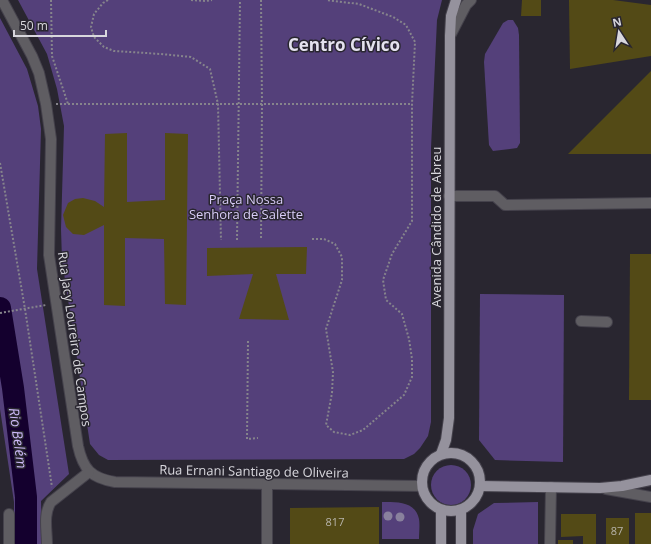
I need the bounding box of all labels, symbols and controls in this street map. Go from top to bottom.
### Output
scale bar [14,12,106,38]
north arrow [599,12,639,52]
text: N [611,13,623,30]
text: 50 m [20,17,48,34]
district label: Centro Cívico [288,33,400,56]
street label: Avenida Cândido de Abreu [427,147,445,307]
park label: Praça Nossa Senhora de Salette [189,190,303,223]
street label: Rua Jacy Loureiro de Campos [54,250,96,428]
water label: Rio Belém [5,406,32,470]
street label: Rua Ernani Santiago de Oliveira [159,460,349,482]
house number: 817 [326,514,344,529]
house number: 87 [611,523,623,538]

